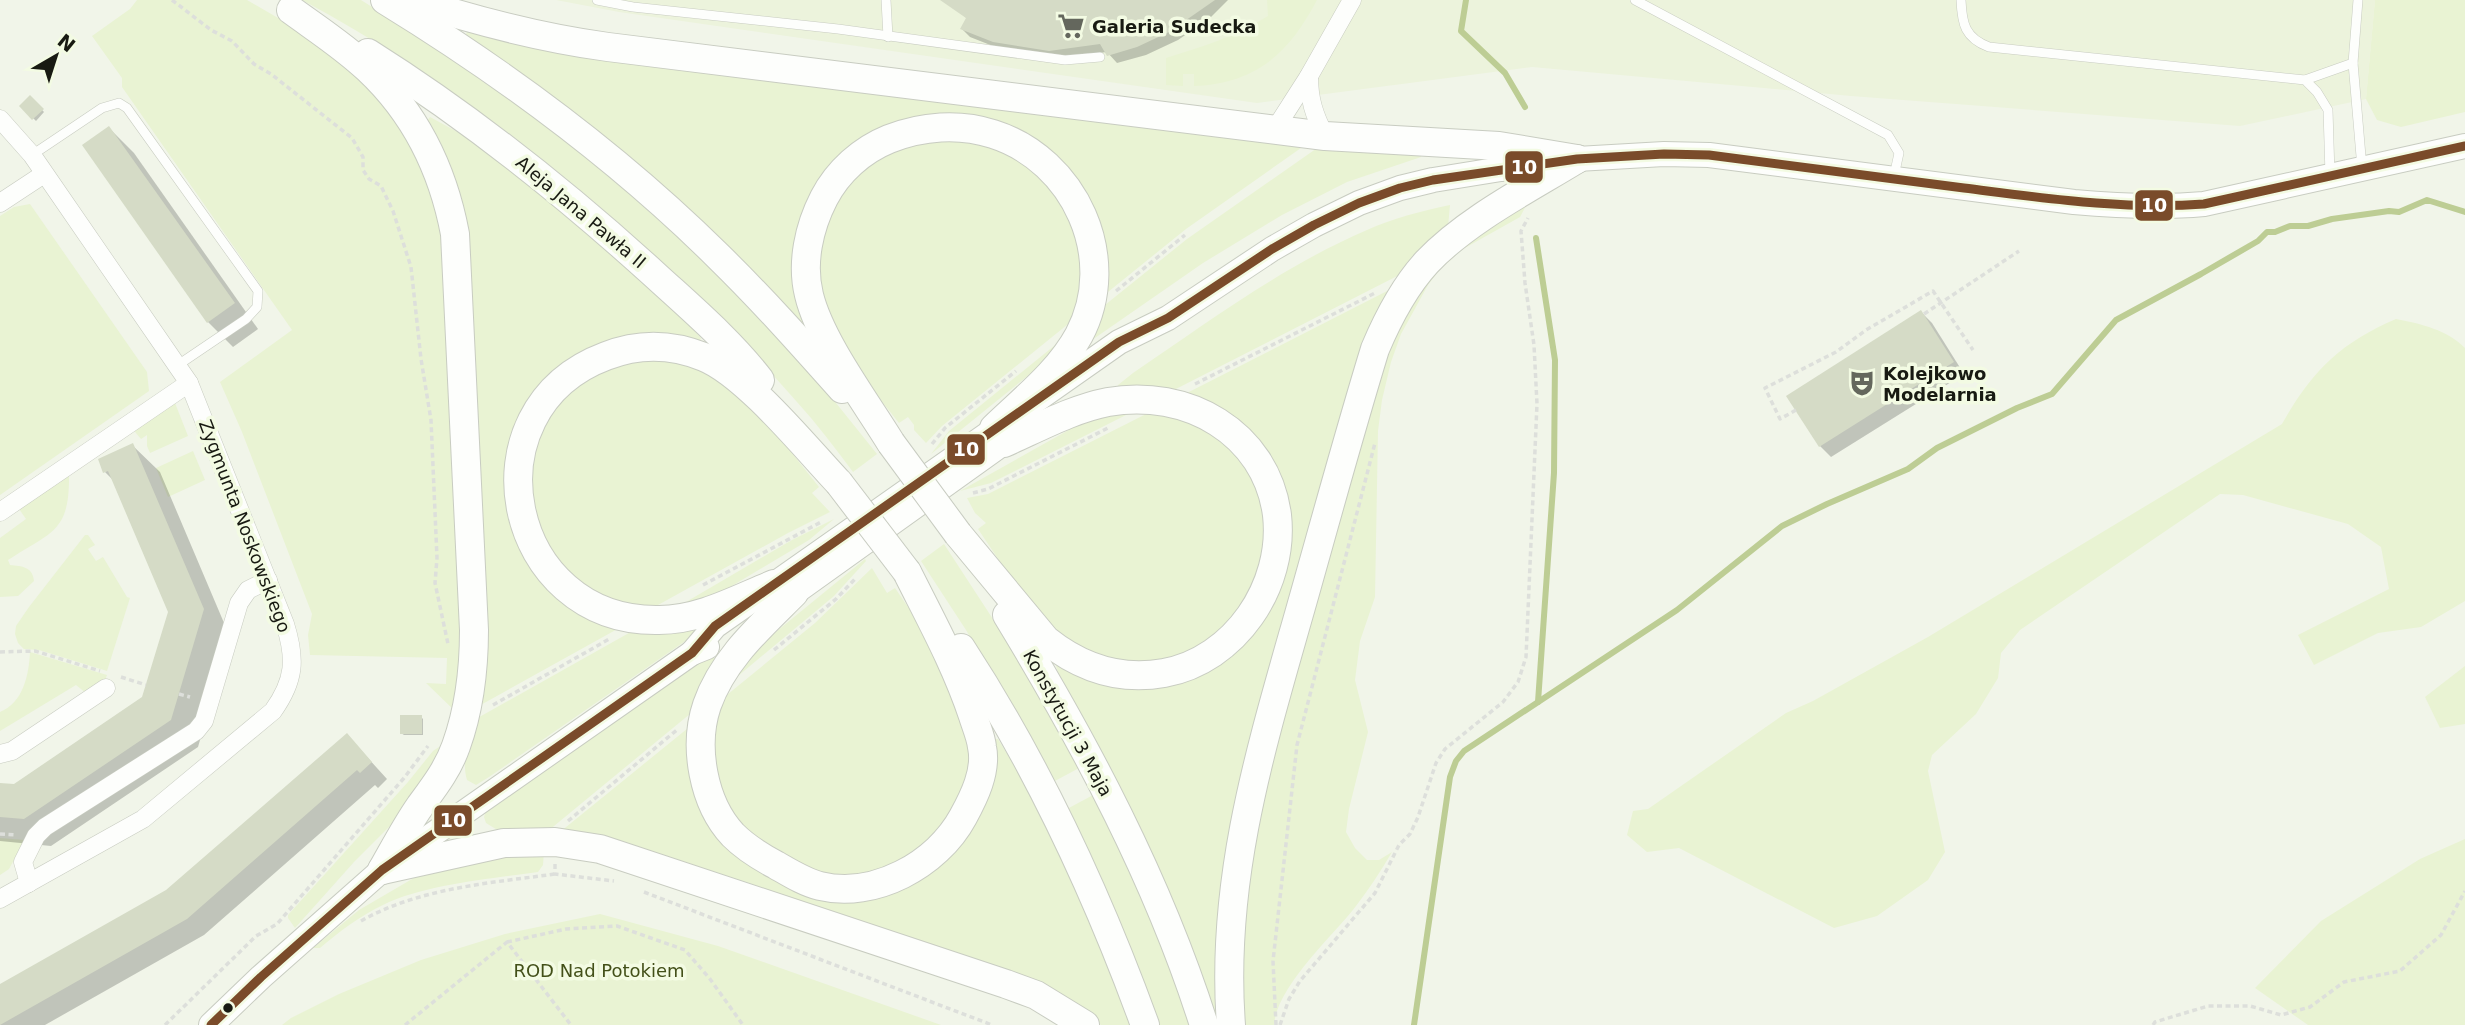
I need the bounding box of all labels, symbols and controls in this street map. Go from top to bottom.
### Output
supermarket icon: Galeria Sudecka [1056,11,1086,41]
place label: Galeria Sudecka [1092,16,1256,37]
north arrow [21,21,91,91]
text: N [54,29,80,56]
line badge: 10 [1504,150,1544,184]
street label: Aleja Jana Pawła II [512,152,650,272]
text: 10 [1511,156,1537,178]
line badge: 10 [2134,189,2174,222]
text: 10 [2141,194,2167,216]
place label: Kolejkowo Modelarnia [1883,363,1997,405]
theatre icon: Kolejkowo Modelarnia [1847,368,1877,398]
street label: Zygmunta Noskowskiego [195,417,295,635]
line badge: 10 [946,433,986,466]
text: 10 [953,438,979,460]
street label: Konstytucji 3 Maja [1019,646,1117,800]
line badge: 10 [433,804,473,837]
text: 10 [440,809,466,831]
park label: ROD Nad Potokiem [513,960,685,981]
unlabelled marker [221,1001,235,1015]

